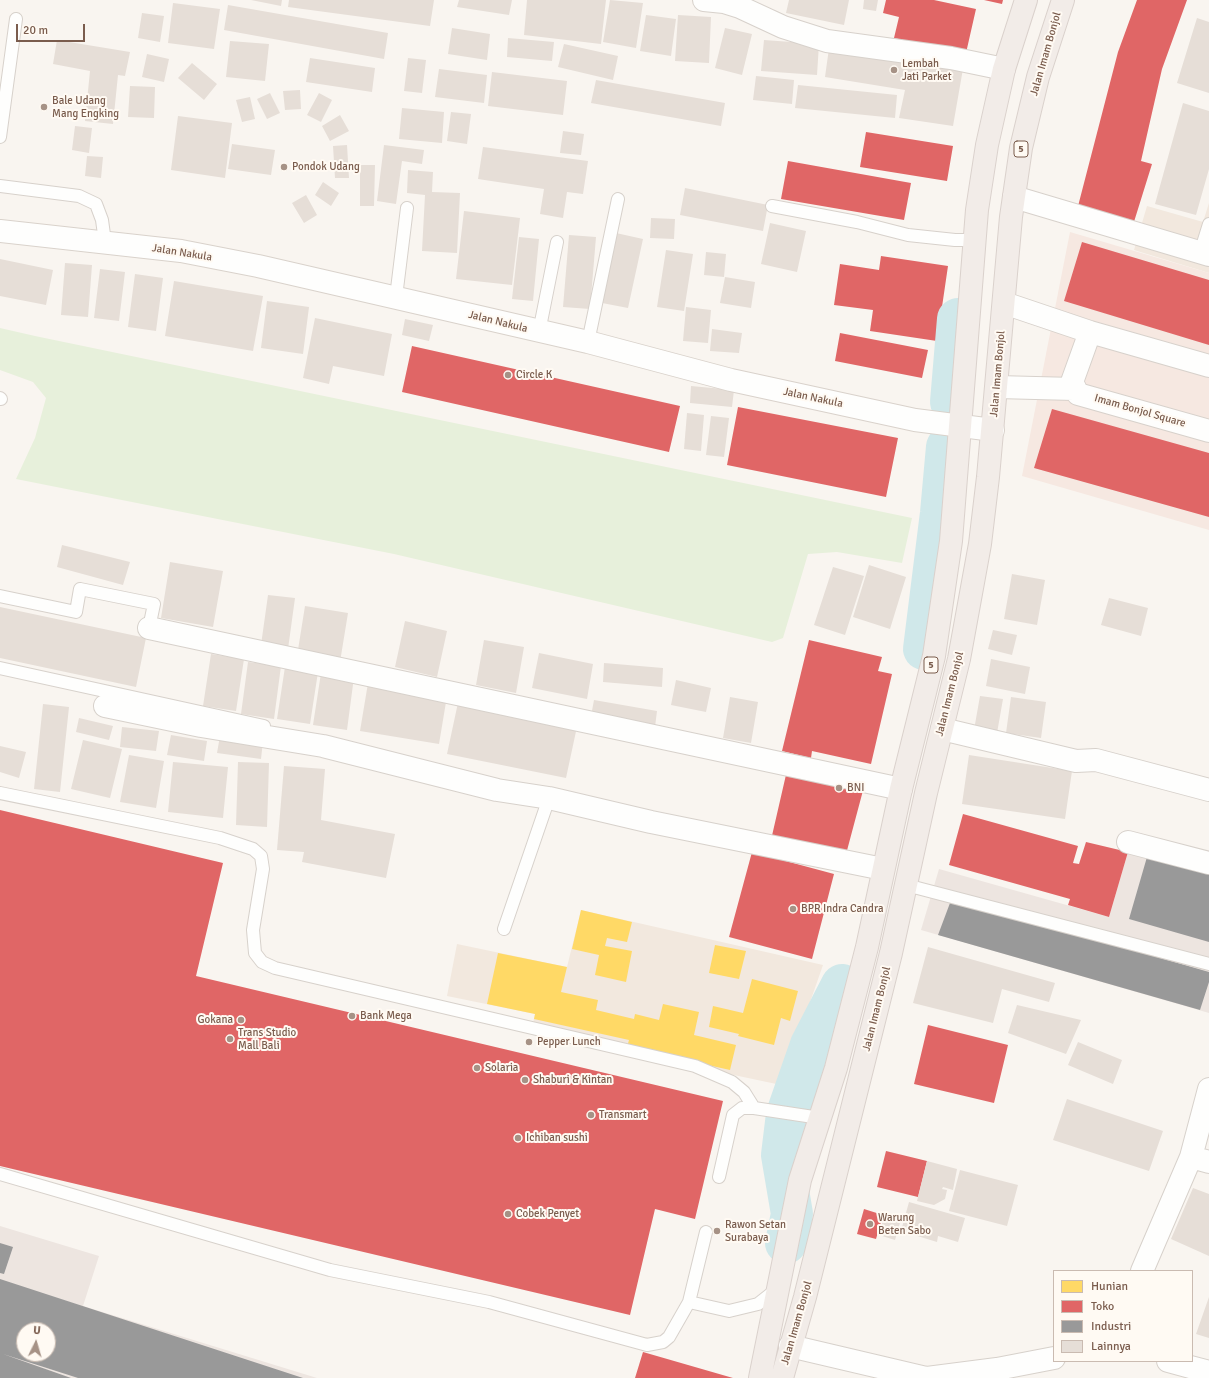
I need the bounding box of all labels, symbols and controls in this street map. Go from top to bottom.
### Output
street label: Jalan Imam Bonjol [1028,11,1064,97]
scale bar [18,16,87,42]
text: 20 m [23,23,48,38]
place label: Lembah Jati Parket [902,57,952,83]
marker: Lembah Jati Parket [889,65,899,75]
place label: Bale Udang Mang Engking [52,94,119,120]
marker: Bale Udang Mang Engking [39,102,49,112]
road number: 5 [1014,141,1028,157]
place label: Pondok Udang [292,160,360,174]
marker: Pondok Udang [279,162,289,172]
street label: Jalan Nakula [151,242,213,264]
street label: Jalan Nakula [467,308,529,336]
street label: Jalan Imam Bonjol [988,330,1008,418]
place label: Circle K [516,368,552,382]
marker: Circle K [503,370,513,380]
street label: Jalan Nakula [782,385,844,411]
street label: Imam Bonjol Square [1093,392,1187,430]
street label: Jalan Imam Bonjol [933,650,967,738]
road number: 5 [924,657,938,673]
place label: BNI [847,781,864,795]
marker: BNI [834,783,844,793]
place label: BPR Indra Candra [801,902,883,916]
marker: BPR Indra Candra [788,904,798,914]
street label: Jalan Imam Bonjol [860,965,894,1053]
place label: Bank Mega [360,1009,412,1023]
marker: Bank Mega [347,1011,357,1021]
place label: Gokana [198,1013,233,1027]
marker: Gokana [236,1015,246,1025]
place label: Trans Studio Mall Bali [238,1026,296,1052]
marker: Trans Studio Mall Bali [225,1034,235,1044]
place label: Pepper Lunch [537,1035,601,1049]
marker: Pepper Lunch [524,1037,534,1047]
place label: Solaria [485,1061,518,1075]
marker: Solaria [472,1063,482,1073]
place label: Shaburi & Kintan [533,1073,612,1087]
marker: Shaburi & Kintan [520,1075,530,1085]
place label: Transmart [599,1108,647,1122]
marker: Transmart [586,1110,596,1120]
place label: Ichiban sushi [526,1131,588,1145]
marker: Ichiban sushi [513,1133,523,1143]
place label: Cobek Penyet [516,1207,579,1221]
marker: Cobek Penyet [503,1209,513,1219]
place label: Warung Beten Sabo [878,1211,931,1237]
place label: Rawon Setan Surabaya [725,1218,786,1244]
marker: Warung Beten Sabo [865,1219,875,1229]
marker: Rawon Setan Surabaya [712,1226,722,1236]
legend [1053,1270,1193,1362]
text: Hunian [1091,1279,1128,1294]
street label: Jalan Imam Bonjol [779,1280,815,1366]
text: Toko [1091,1299,1114,1314]
text: Industri [1091,1319,1131,1334]
north arrow [16,1322,56,1362]
text: U [33,1324,41,1337]
text: Lainnya [1091,1339,1131,1354]

